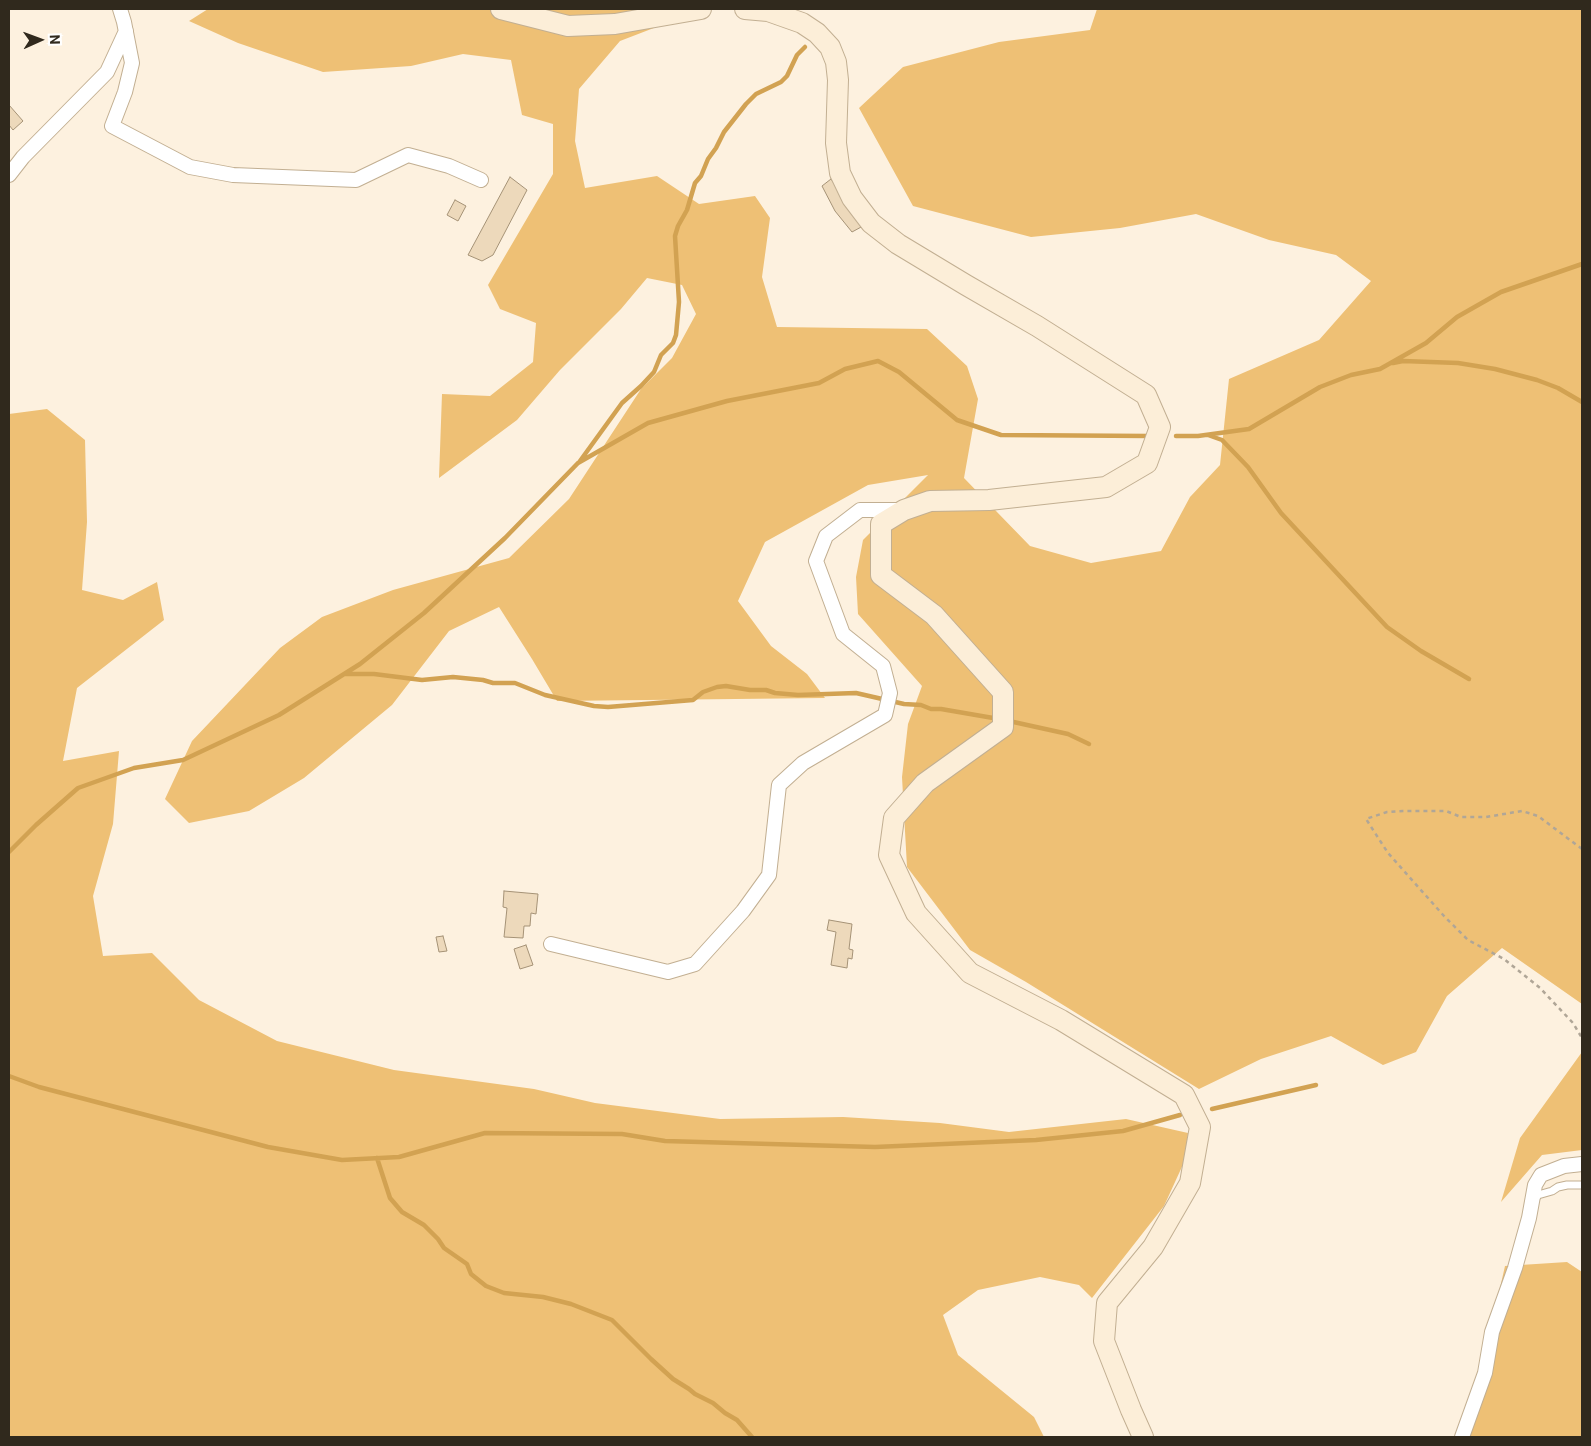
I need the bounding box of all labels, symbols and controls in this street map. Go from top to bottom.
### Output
north arrow [15,15,65,65]
text: N [47,34,63,45]

